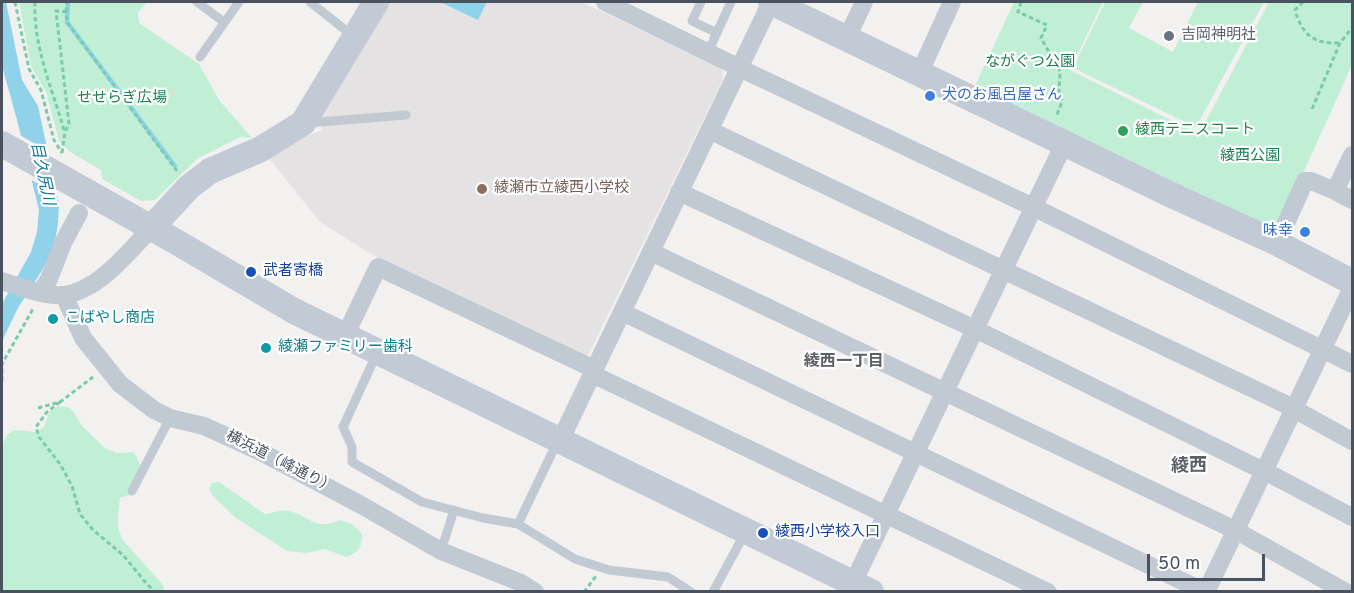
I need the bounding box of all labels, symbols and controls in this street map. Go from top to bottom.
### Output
place label: 吉岡神明社 [1181,27,1256,45]
marker: 吉岡神明社 [1162,29,1176,43]
park label: ながぐつ公園 [985,54,1075,72]
place label: 犬のお風呂屋さん [942,87,1062,105]
marker: 犬のお風呂屋さん [923,89,937,103]
park label: せせらぎ広場 [77,90,167,108]
place label: 綾西テニスコート [1135,122,1255,140]
marker: 綾西テニスコート [1116,124,1130,138]
water label: 目久尻川 [25,141,57,207]
park label: 綾西公園 [1220,148,1280,166]
place label: 綾瀬市立綾西小学校 [494,180,629,198]
marker: 綾瀬市立綾西小学校 [475,182,489,196]
place label: 味幸 [1263,223,1293,241]
marker: 味幸 [1298,225,1312,239]
place label: 武者寄橋 [263,263,323,281]
marker: 武者寄橋 [244,265,258,279]
place label: こばやし商店 [65,310,155,328]
marker: こばやし商店 [46,312,60,326]
place label: 綾瀬ファミリー歯科 [278,339,413,357]
marker: 綾瀬ファミリー歯科 [259,341,273,355]
district label: 綾西一丁目 [804,353,884,373]
street label: 横浜道（峰通り） [222,428,338,498]
district label: 綾西 [1171,456,1207,478]
place label: 綾西小学校入口 [775,524,880,542]
marker: 綾西小学校入口 [756,526,770,540]
scale bar [1150,542,1268,580]
text: 50 m [1158,553,1200,576]

